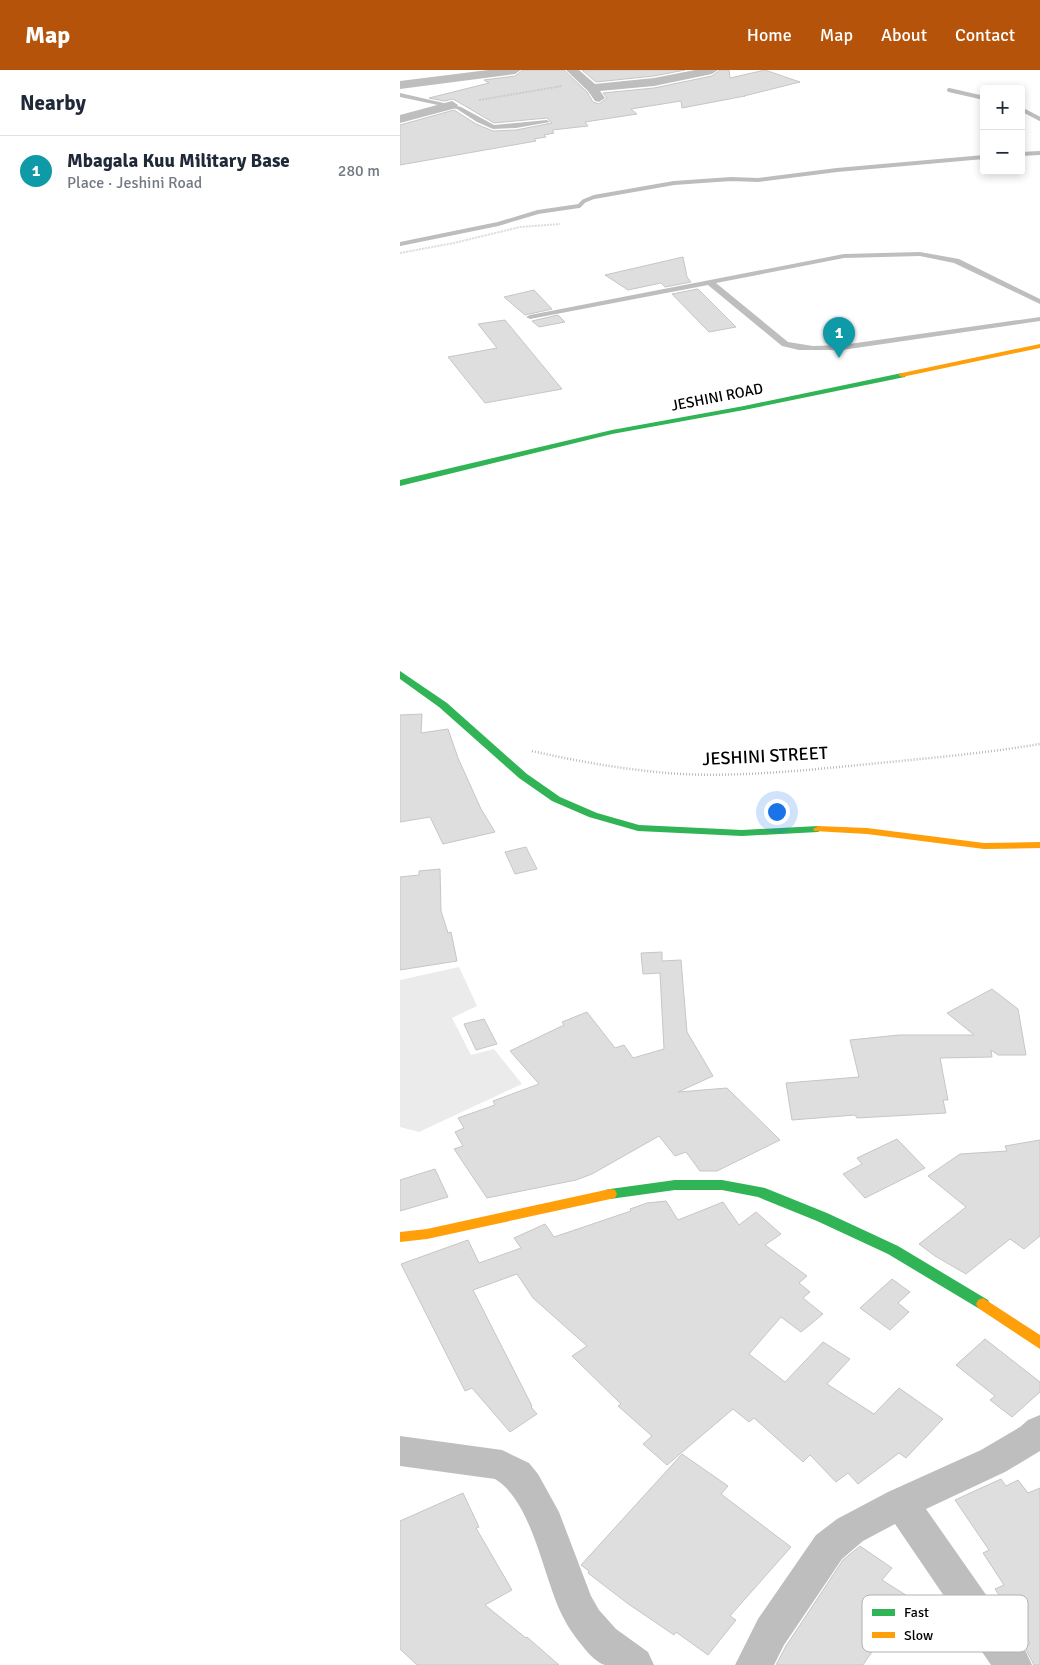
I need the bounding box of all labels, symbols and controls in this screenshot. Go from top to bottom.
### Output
text: Map [25,20,70,50]
text: Home [747,24,792,46]
text: Map [820,24,853,46]
text: About [881,24,927,46]
text: Contact [955,24,1015,46]
map controls [980,85,1025,175]
button: + [980,85,1025,130]
text: Nearby [20,90,86,116]
button: − [980,130,1025,175]
text: Mbagala Kuu Military Base [67,149,290,173]
text: 1 [32,161,40,181]
text: 280 m [338,161,380,181]
text: Place · Jeshini Road [67,173,202,193]
pin: 1 [823,317,855,358]
street label: JESHINI ROAD [669,379,765,415]
street label: JESHINI STREET [702,742,828,770]
your location [764,799,790,825]
legend [862,1595,1028,1652]
text: Fast [904,1604,929,1621]
text: Slow [904,1627,933,1644]

